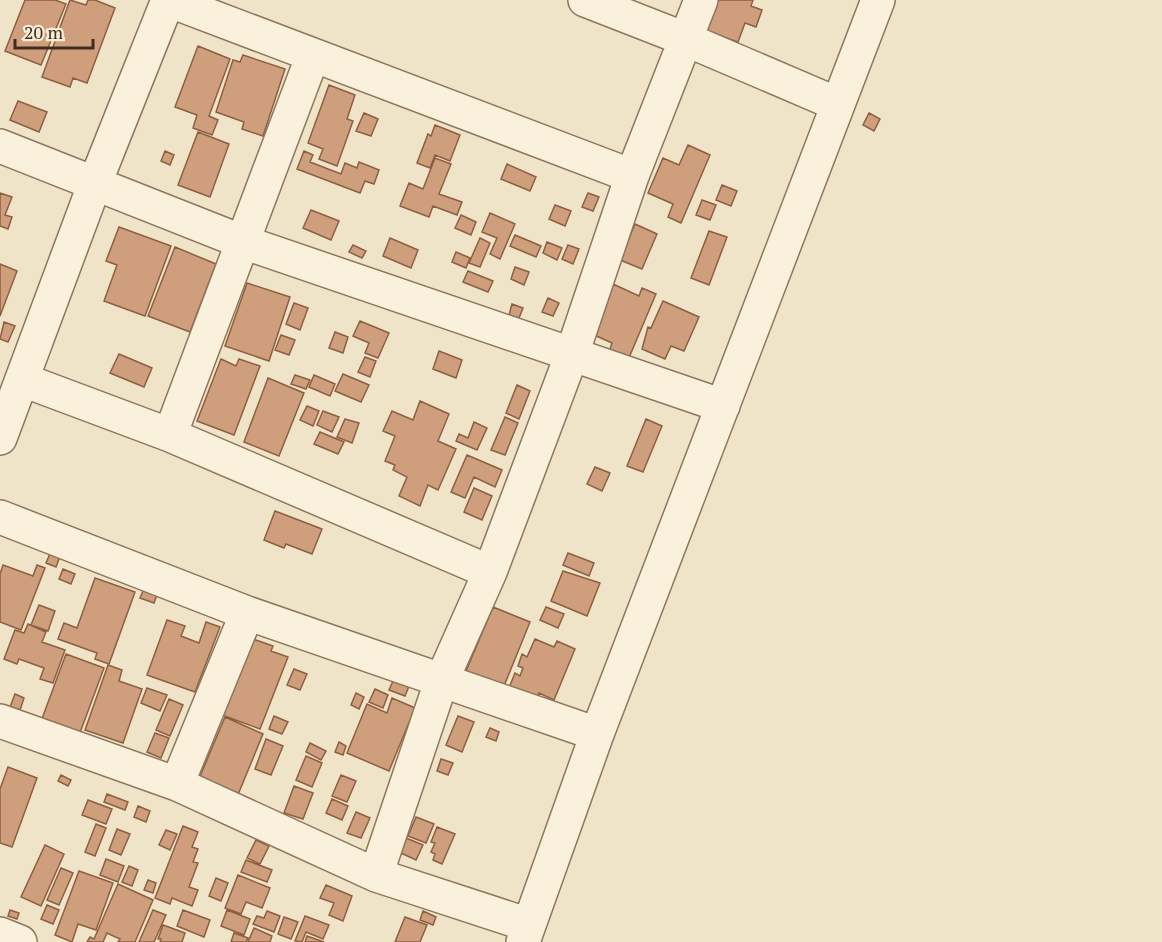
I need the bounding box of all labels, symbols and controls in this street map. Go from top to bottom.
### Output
scale bar [15,12,93,50]
text: 20 m [24,20,64,44]

